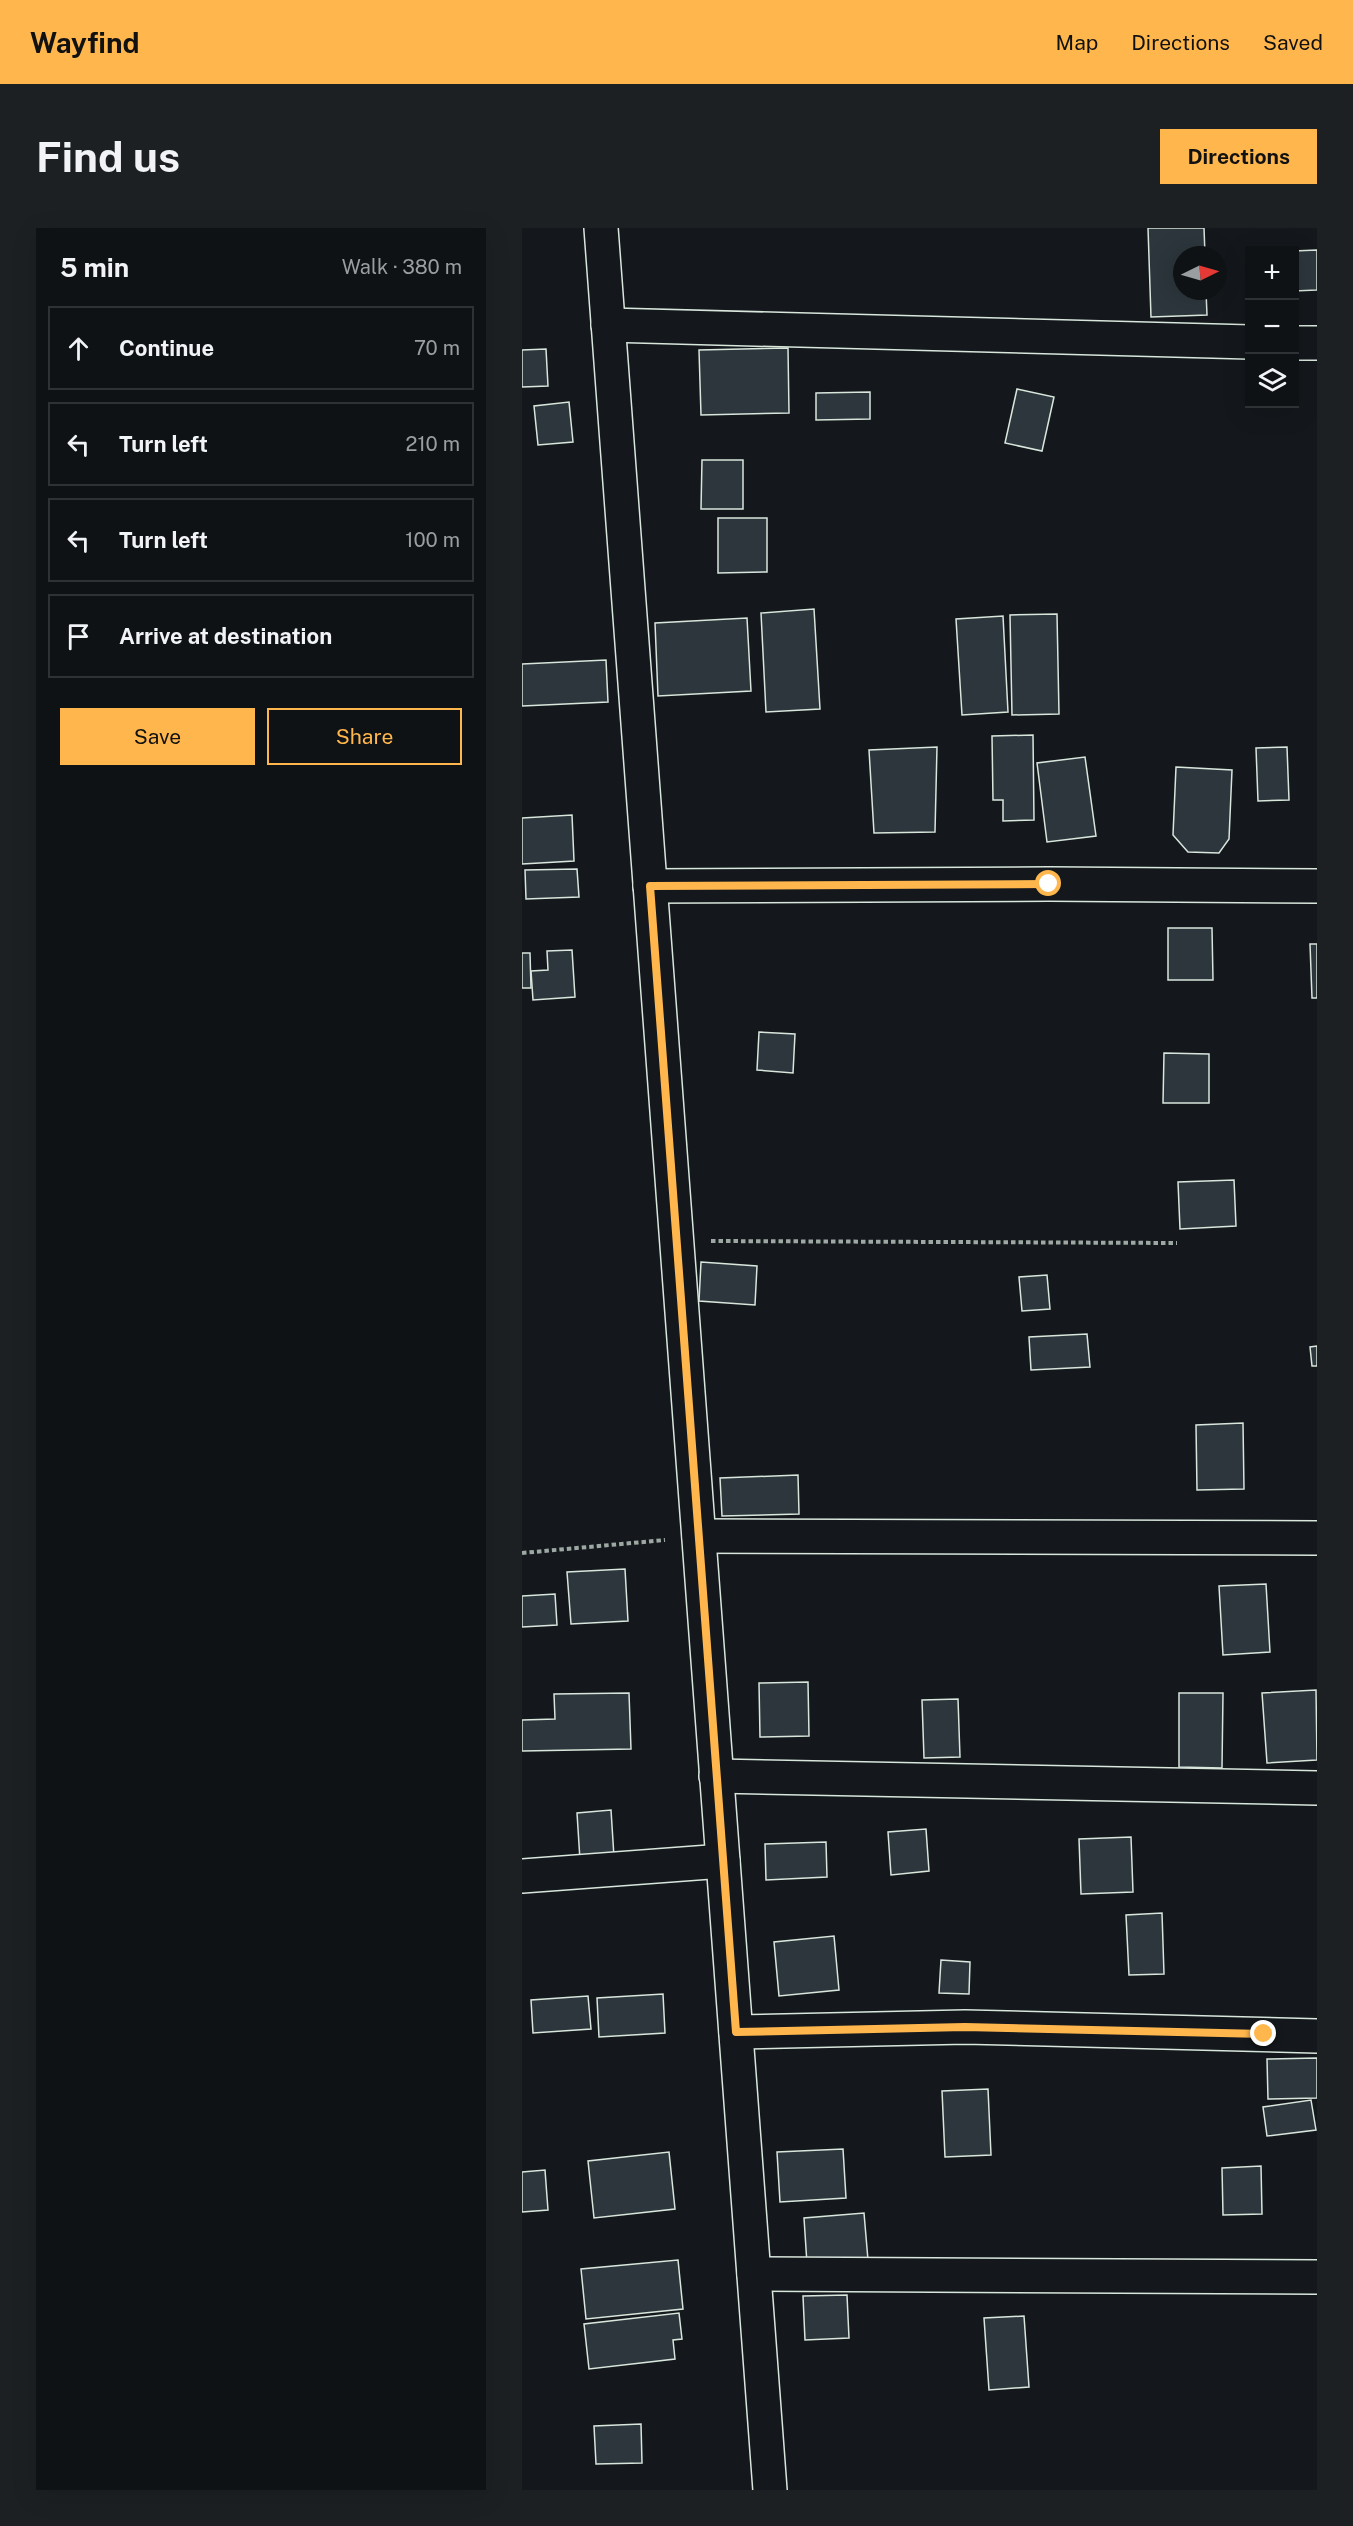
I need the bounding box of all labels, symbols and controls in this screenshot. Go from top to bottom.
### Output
text: Wayfind [30,26,140,59]
text: Map [1056,30,1098,55]
text: Directions [1131,30,1230,55]
text: Saved [1263,30,1323,55]
button: Directions [1160,129,1317,184]
text: Find us [36,132,180,181]
north arrow [1173,246,1227,300]
map controls [1245,246,1299,408]
button: + [1245,246,1299,300]
text: 5 min [60,252,129,283]
text: Walk · 380 m [342,255,462,279]
button: − [1245,300,1299,354]
icon: ahead [62,332,95,365]
text: Continue [119,335,214,361]
text: 70 m [414,336,460,360]
button: layers [1245,354,1299,408]
icon: left [62,428,95,461]
text: Turn left [119,431,208,457]
text: 210 m [406,432,460,456]
icon: left [62,524,95,557]
text: Turn left [119,527,208,553]
text: 100 m [405,528,460,552]
icon: arrive [62,620,95,653]
text: Arrive at destination [119,623,332,649]
button: Save [60,708,255,765]
button: Share [267,708,462,765]
route start [1035,870,1061,896]
route end [1250,2020,1276,2046]

